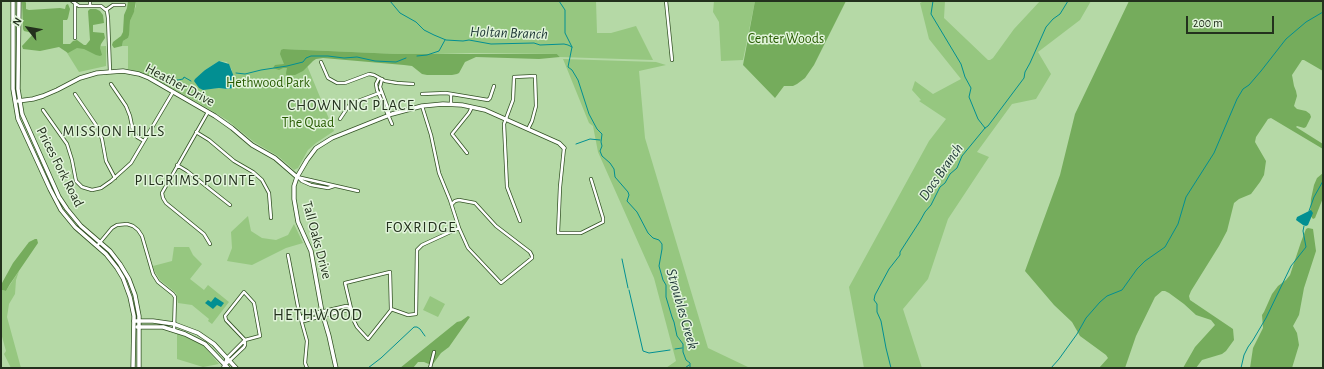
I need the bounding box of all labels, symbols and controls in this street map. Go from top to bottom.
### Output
north arrow [8,8,48,48]
scale bar [1188,8,1276,34]
text: N [11,15,24,28]
text: 200 m [1193,17,1223,29]
water label: Holtan Branch [470,23,548,43]
park label: Center Woods [748,31,824,47]
street label: Heather Drive [142,60,218,110]
park label: Hethwood Park [226,75,310,91]
district label: CHOWNING PLACE [287,96,415,114]
park label: The Quad [282,115,334,131]
district label: MISSION HILLS [63,122,165,140]
street label: Prices Fork Road [33,124,87,210]
water label: Docs Branch [915,140,967,204]
district label: PILGRIMS POINTE [134,171,256,189]
street label: Tall Oaks Drive [299,199,335,281]
district label: FOXRIDGE [386,218,456,236]
water label: Stroubles Creek [662,267,702,351]
district label: HETHWOOD [273,305,363,325]

